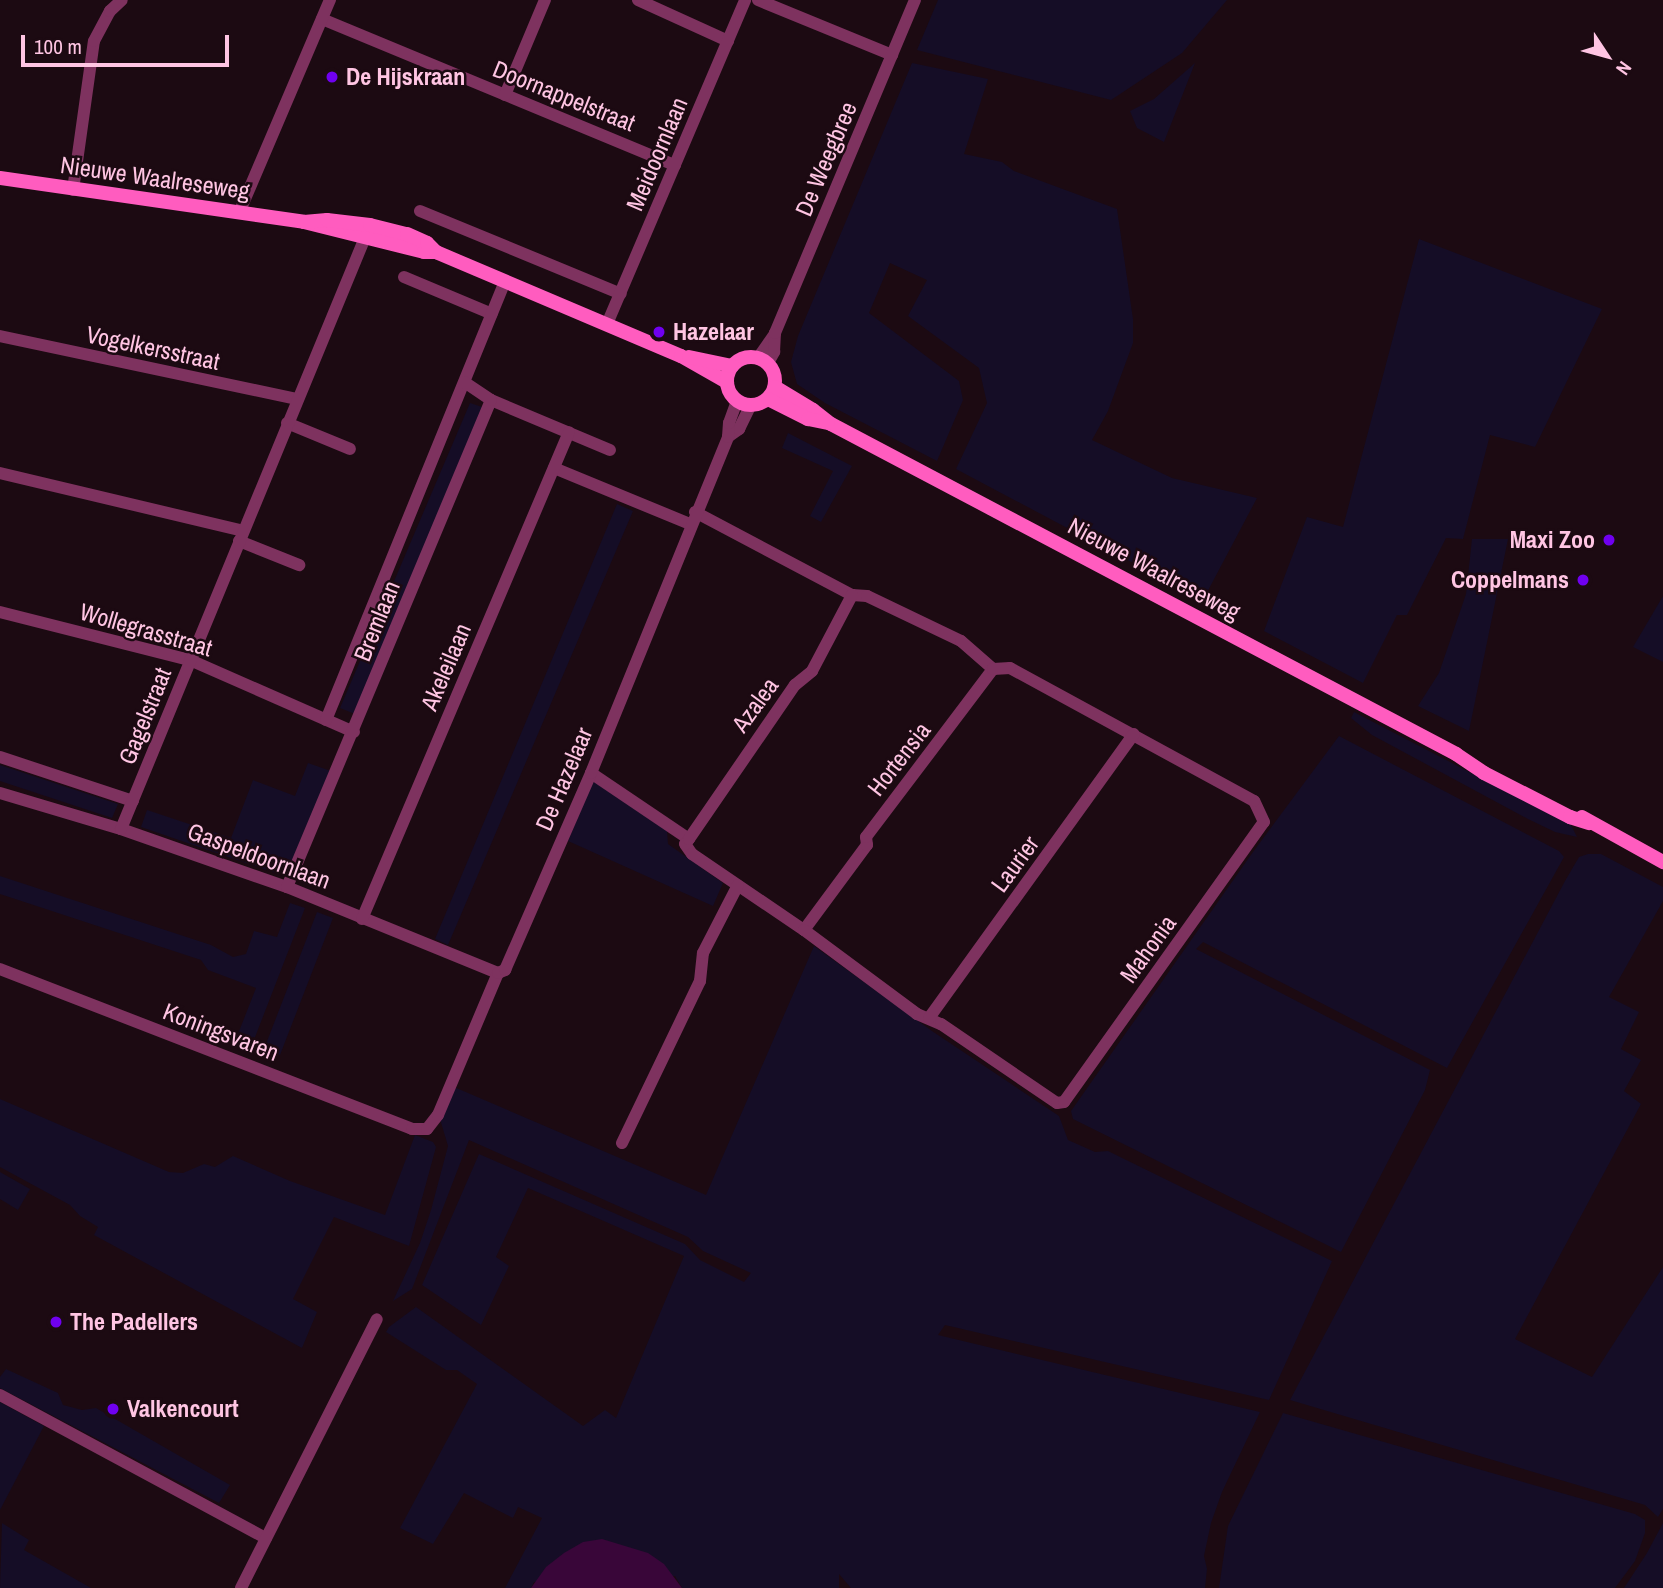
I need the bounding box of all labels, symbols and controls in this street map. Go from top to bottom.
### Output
scale bar [24,21,233,65]
north arrow [1572,21,1642,91]
text: 100 m [34,32,82,61]
street label: Doornappelstraat [489,54,639,138]
text: N [1610,56,1638,81]
place label: De Hijskraan [346,63,465,91]
marker: De Hijskraan [324,69,340,85]
street label: Meidoornlaan [620,93,694,215]
street label: De Weegbree [789,98,863,220]
street label: Nieuwe Waalreseweg [59,150,251,206]
place label: Hazelaar [673,318,754,346]
street label: Vogelkersstraat [84,320,222,376]
marker: Hazelaar [651,324,667,340]
street label: Nieuwe Waalreseweg [1063,512,1245,626]
place label: Maxi Zoo [1510,526,1595,554]
marker: Maxi Zoo [1601,532,1617,548]
place label: Coppelmans [1451,566,1569,594]
marker: Coppelmans [1575,572,1591,588]
street label: Bremlaan [348,577,406,665]
street label: Wollegrasstraat [76,597,216,663]
street label: Akeleilaan [415,619,477,715]
street label: Gagelstraat [113,663,177,769]
street label: Azalea [726,672,784,738]
street label: Hortensia [861,717,937,801]
street label: De Hazelaar [529,723,599,835]
street label: Gaspeldoornlaan [184,817,334,895]
street label: Laurier [985,830,1045,898]
street label: Mahonia [1114,910,1182,988]
street label: Koningsvaren [159,997,283,1067]
place label: The Padellers [70,1308,198,1336]
marker: The Padellers [48,1314,64,1330]
place label: Valkencourt [127,1395,239,1423]
marker: Valkencourt [105,1401,121,1417]

